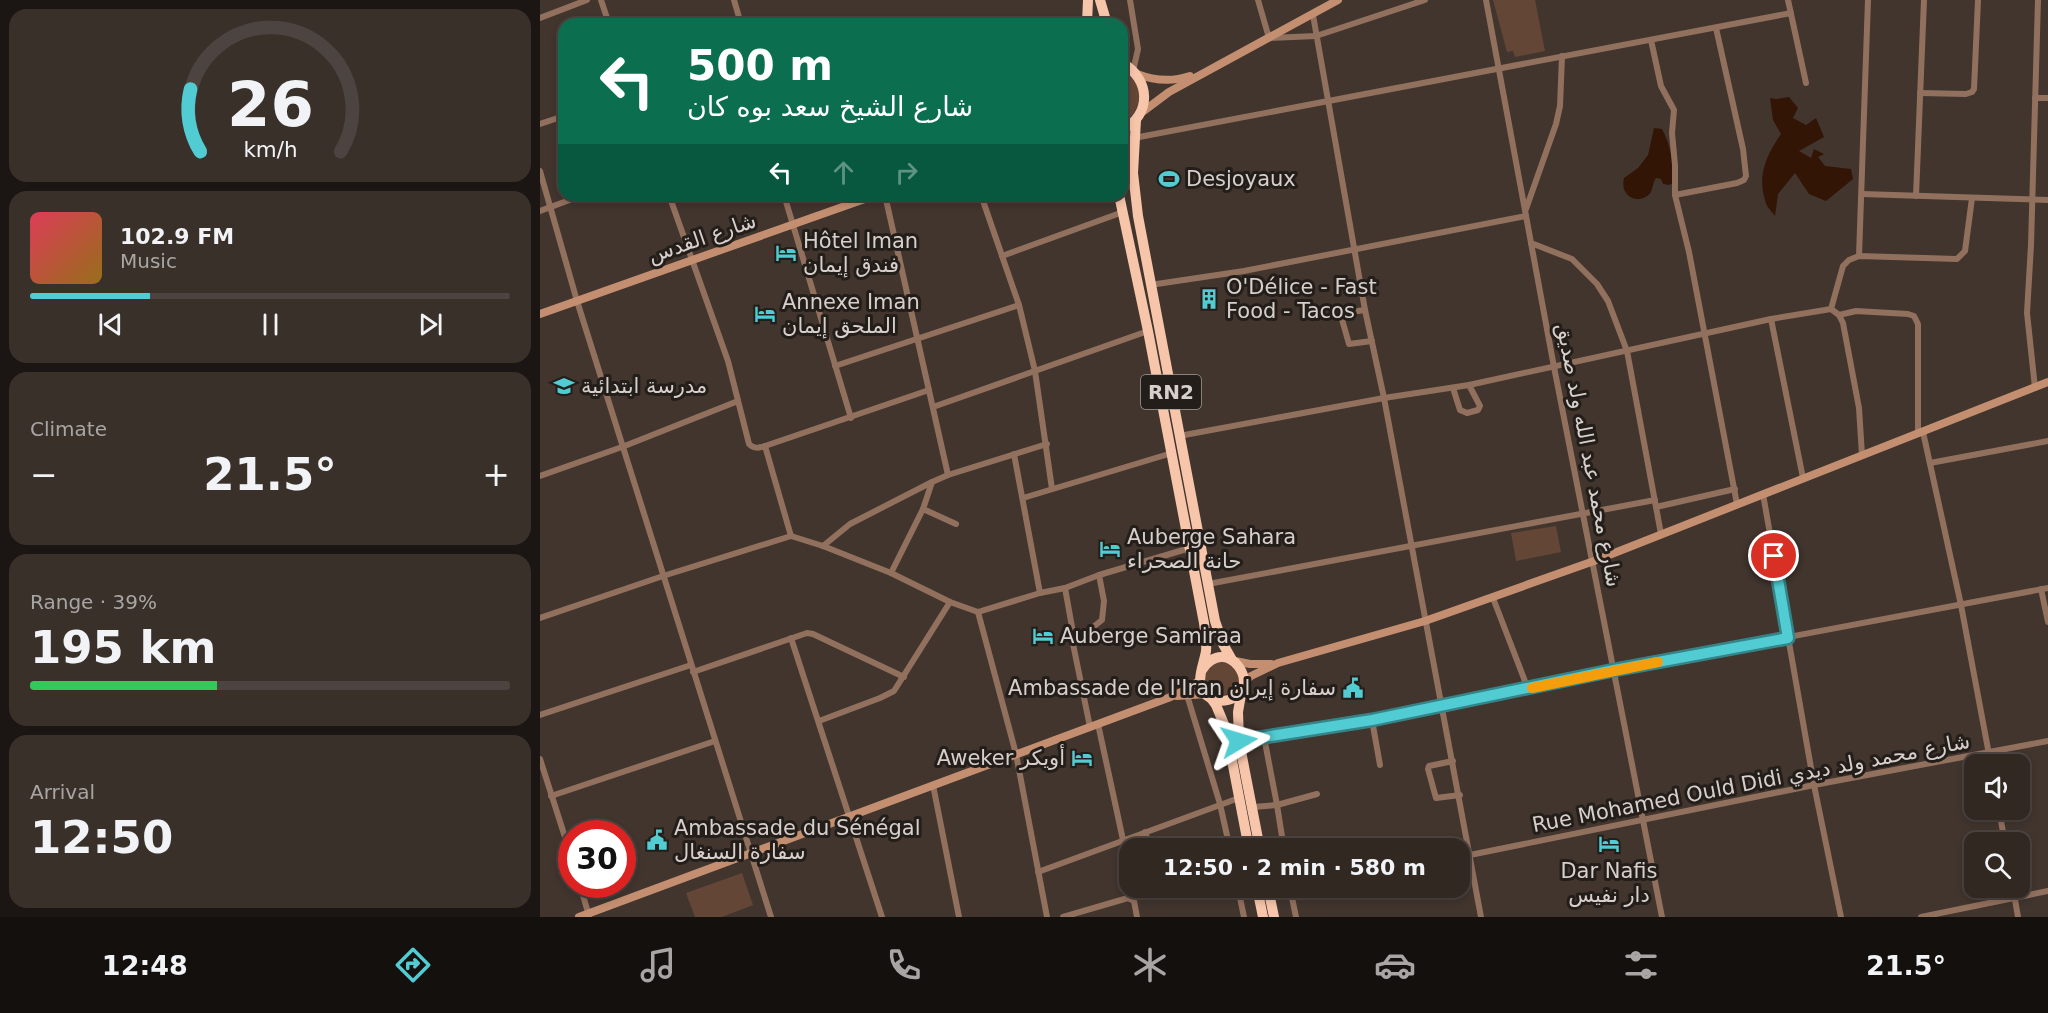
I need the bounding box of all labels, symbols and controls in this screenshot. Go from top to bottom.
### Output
text: 500 m [687,41,833,90]
icon: left [588,42,666,120]
text: 26 [227,68,313,141]
text: شارع الشيخ سعد بوه كان [687,91,973,122]
text: km/h [243,138,297,163]
icon: left [764,156,797,189]
icon: ahead [827,156,860,189]
icon: right [890,156,923,189]
sports icon: Desjoyaux [1157,167,1181,191]
place label: Desjoyaux [1186,167,1296,191]
street label: شارع القدس [645,208,759,268]
text: 102.9 FM [120,224,234,249]
place label: Hôtel Iman فندق إيمان [803,229,918,278]
hotel icon: Hôtel Iman فندق إيمان [774,241,798,265]
text: Music [120,249,177,273]
place label: O'Délice - Fast Food - Tacos [1226,275,1377,323]
building icon: O'Délice - Fast Food - Tacos [1197,287,1221,311]
place label: Annexe Iman الملحق إيمان [782,290,920,339]
hotel icon: Annexe Iman الملحق إيمان [753,302,777,326]
icon: previous [94,308,127,341]
icon: pause [254,308,287,341]
icon: next [414,308,447,341]
street label: شارع محمد عبد الله ولد صديق [1552,321,1626,589]
school or university icon: مدرسة ابتدائية [552,374,576,398]
place label: مدرسة ابتدائية [581,374,707,398]
road number: RN2 [1141,375,1201,409]
text: Climate [30,417,107,441]
text: 21.5° [203,448,337,501]
text: − [30,455,58,494]
text: + [482,455,510,494]
place label: Auberge Sahara حانة الصحراء [1127,525,1296,573]
pin [1748,530,1799,581]
hotel icon: Auberge Sahara حانة الصحراء [1098,537,1122,561]
icon: arrive [1757,539,1790,572]
text: Range · 39% [30,590,157,614]
text: 195 km [30,621,216,674]
hotel icon: Auberge Samiraa [1031,624,1055,648]
place label: Auberge Samiraa [1060,624,1242,648]
place label: Ambassade de l'Iran سفارة إيران [1008,676,1336,701]
public building icon: Ambassade de l'Iran سفارة إيران [1341,676,1365,700]
position arrow [1207,709,1271,773]
street label: Rue Mohamed Ould Didi شارع محمد ولد ديدي [1530,729,1972,837]
place label: Aweker أويكر [937,744,1065,770]
hotel icon: Aweker أويكر [1070,746,1094,770]
map controls [1964,754,2030,898]
button: sound [1964,754,2030,820]
text: Arrival [30,780,95,804]
text: 12:50 [30,811,173,864]
place label: Ambassade du Sénégal سفارة السنغال [674,816,921,864]
speed limit sign: 30 [558,820,636,898]
public building icon: Ambassade du Sénégal سفارة السنغال [645,828,669,852]
hotel icon: Dar Nafis دار نفيس [1597,832,1621,856]
button: search [1964,832,2030,898]
text: 12:50 · 2 min · 580 m [1163,855,1426,880]
place label: Dar Nafis دار نفيس [1560,859,1658,907]
icon: directions [392,944,434,986]
icon: music [637,944,679,986]
icon: phone [883,944,925,986]
icon: climate [1129,944,1171,986]
icon: car [1374,944,1416,986]
icon: filters [1620,944,1662,986]
text: 12:48 [102,950,188,981]
text: 21.5° [1866,950,1946,981]

